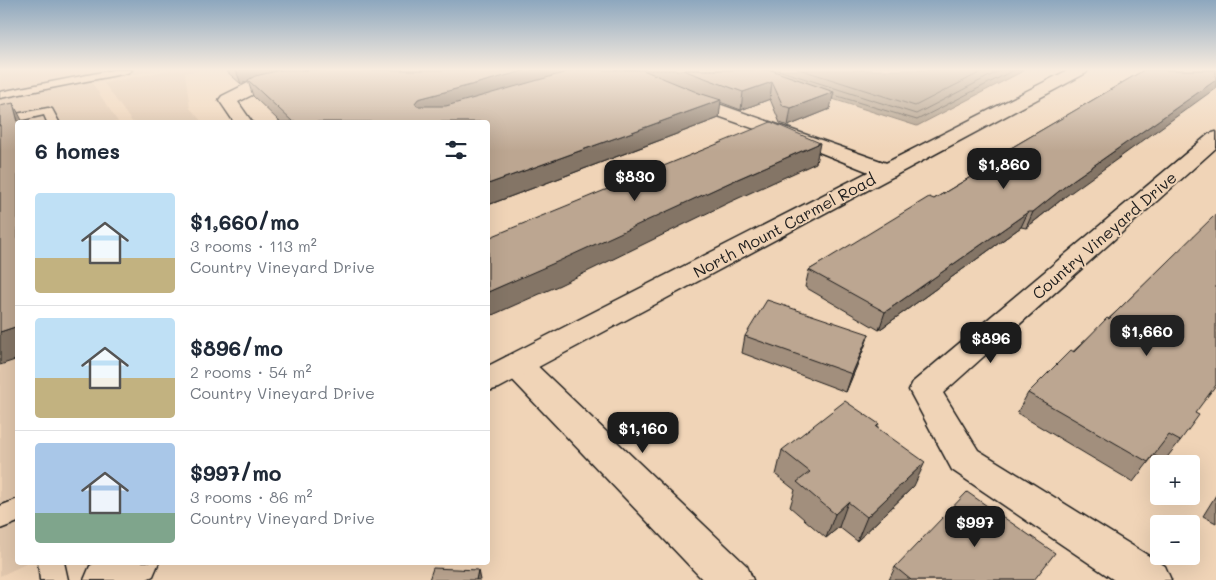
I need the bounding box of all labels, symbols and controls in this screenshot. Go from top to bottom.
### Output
icon: filters [442,136,470,164]
text: 6 homes [35,137,120,164]
pin: $1,860 [963,148,1045,190]
text: $1,860 [978,153,1030,174]
pin: $830 [605,160,665,202]
text: $830 [615,165,655,186]
street label: Country Vineyard Drive [1027,166,1181,304]
street label: North Mount Carmel Road [689,168,879,282]
text: $1,660/mo [190,208,299,235]
icon: home [75,213,135,273]
text: 3 rooms · 113 m² [190,235,317,256]
text: Country Vineyard Drive [190,256,375,277]
pin: $1,660 [1106,314,1188,357]
text: $1,660 [1121,320,1173,341]
pin: $896 [961,322,1021,364]
text: $896 [971,327,1011,348]
text: $896/mo [190,334,283,361]
icon: home [75,338,135,398]
text: 2 rooms · 54 m² [190,361,311,382]
text: Country Vineyard Drive [190,382,375,403]
pin: $1,160 [602,412,684,454]
text: $1,160 [619,417,667,438]
map controls [1150,455,1200,565]
button: + [1150,455,1200,505]
text: $997/mo [190,459,282,486]
icon: home [75,463,135,523]
text: 3 rooms · 86 m² [190,486,313,507]
pin: $997 [945,506,1005,548]
text: Country Vineyard Drive [190,507,375,528]
text: $997 [956,511,994,532]
button: − [1150,515,1200,565]

